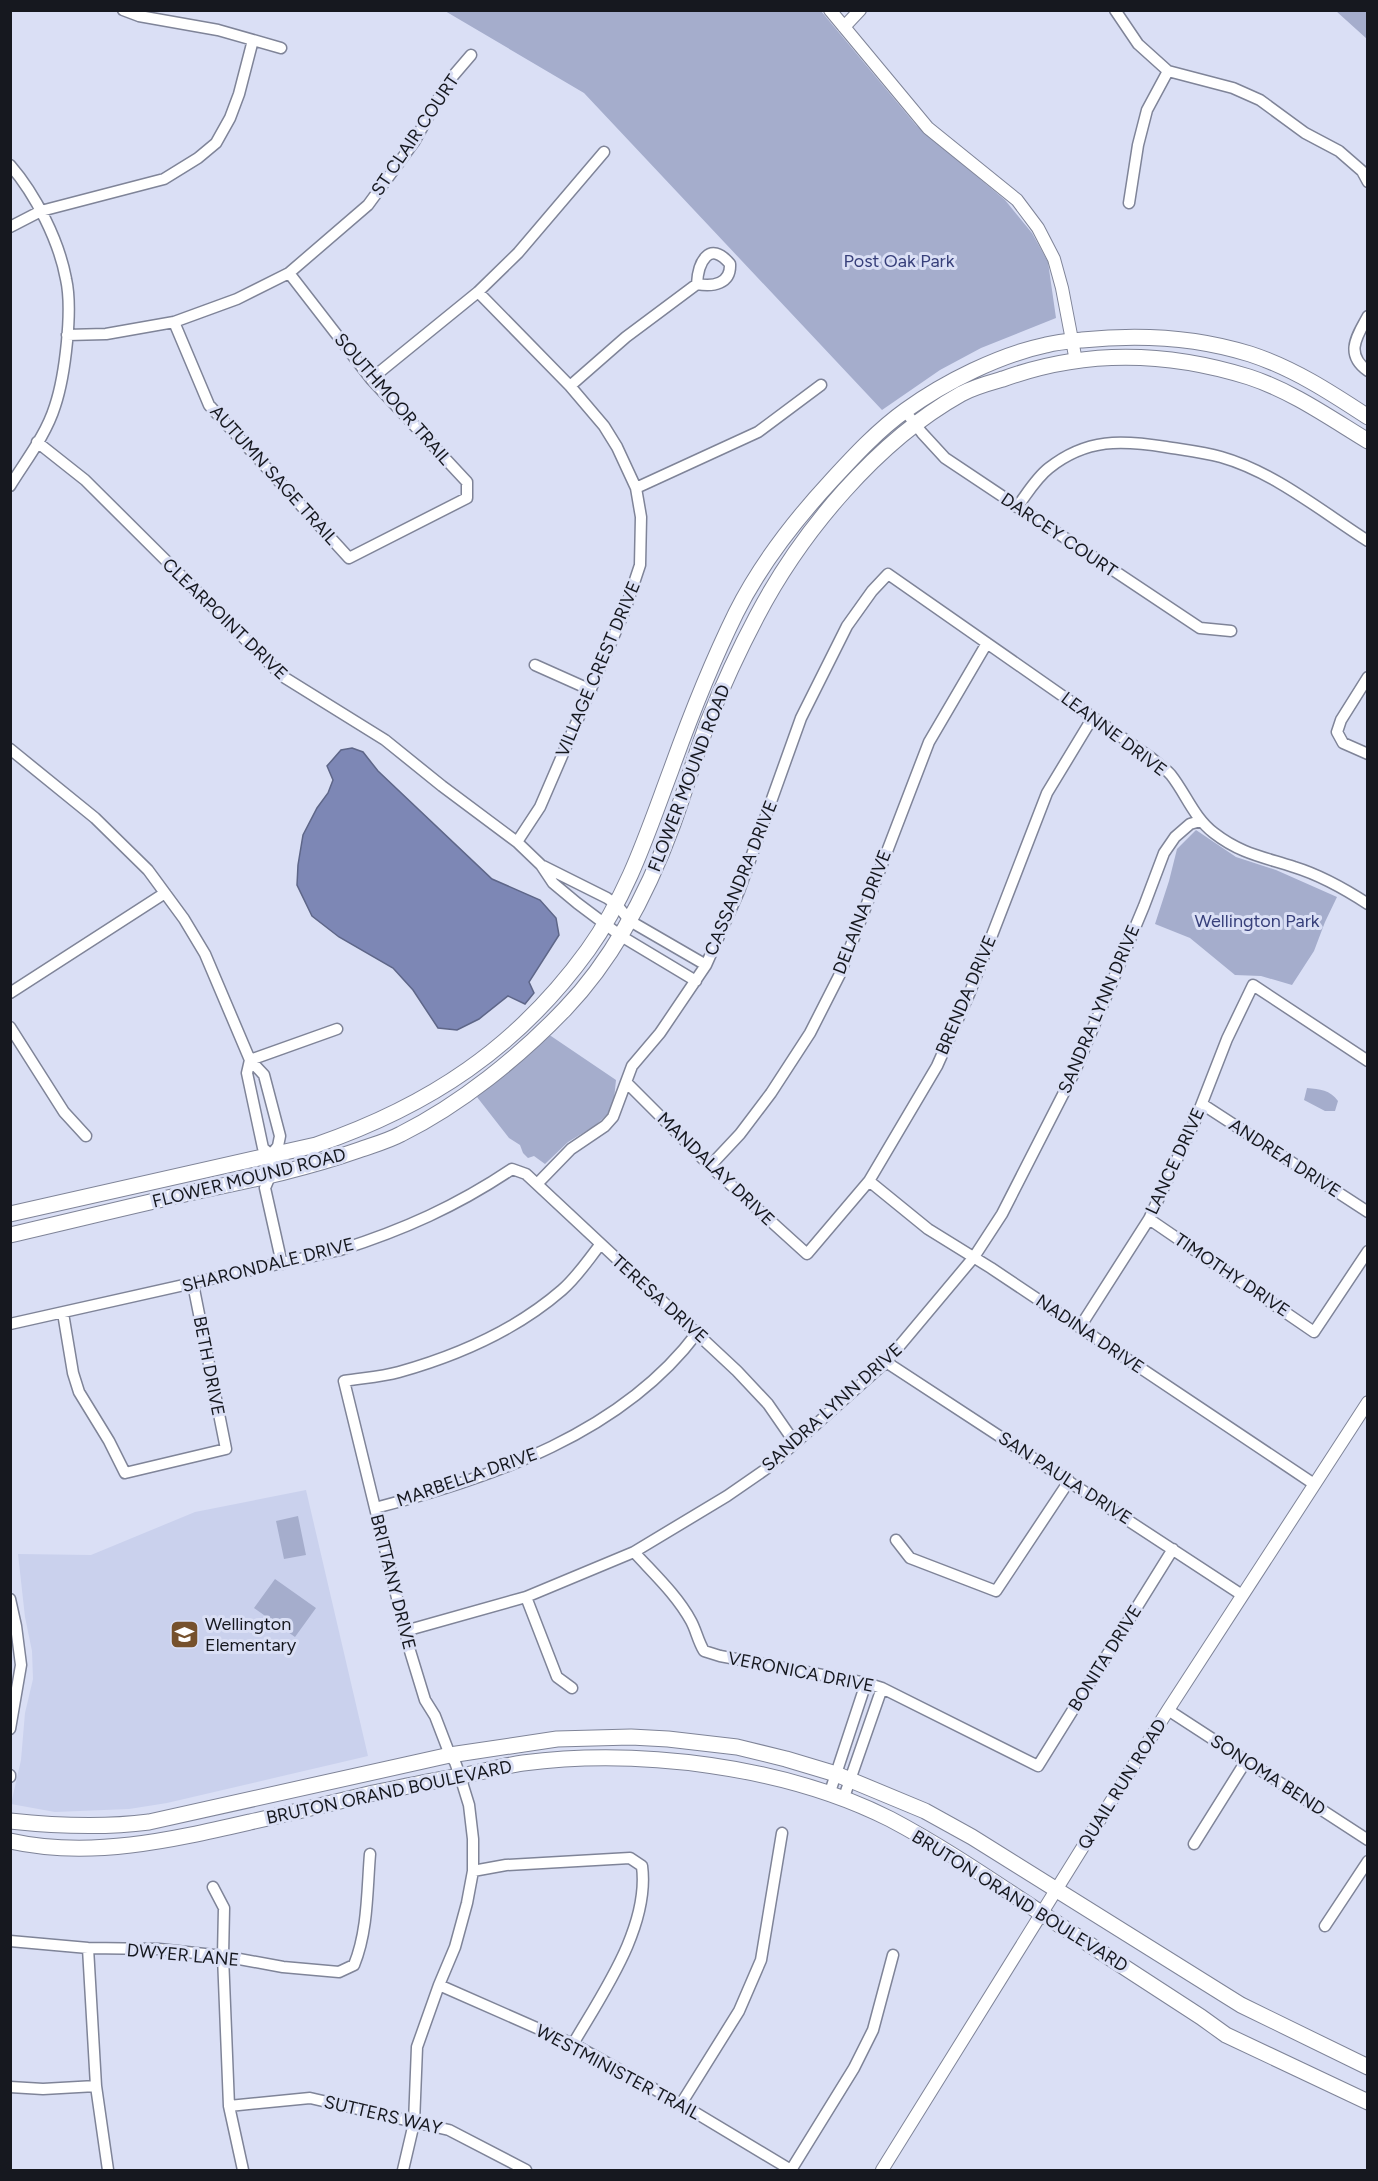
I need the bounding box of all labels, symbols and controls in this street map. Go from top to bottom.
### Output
street label: ST CLAIR COURT [366,70,464,200]
park label: Post Oak Park [844,250,955,272]
street label: SOUTHMOOR TRAIL [330,329,457,470]
street label: AUTUMN SAGE TRAIL [206,401,343,550]
street label: DARCEY COURT [997,488,1121,582]
street label: CLEARPOINT DRIVE [158,554,292,684]
street label: VILLAGE CREST DRIVE [551,578,645,760]
street label: FLOWER MOUND ROAD [643,681,735,875]
street label: LEANNE DRIVE [1057,687,1171,781]
street label: CASSANDRA DRIVE [700,797,782,959]
street label: DELAINA DRIVE [828,847,896,977]
park label: Wellington Park [1194,910,1320,932]
street label: SANDRA LYNN DRIVE [1053,921,1145,1097]
street label: BRENDA DRIVE [931,932,1001,1058]
street label: LANCE DRIVE [1141,1104,1209,1218]
street label: MANDALAY DRIVE [653,1108,779,1230]
street label: ANDREA DRIVE [1225,1114,1345,1202]
street label: FLOWER MOUND ROAD [150,1143,348,1213]
street label: TIMOTHY DRIVE [1170,1228,1294,1322]
street label: SHARONDALE DRIVE [180,1233,356,1297]
street label: TERESA DRIVE [607,1250,713,1348]
street label: NADINA DRIVE [1032,1290,1148,1378]
street label: BETH DRIVE [189,1314,229,1418]
street label: SANDRA LYNN DRIVE [757,1338,907,1476]
street label: SAN PAULA DRIVE [994,1427,1136,1529]
street label: MARBELLA DRIVE [394,1443,540,1511]
street label: BRITTANY DRIVE [366,1512,420,1652]
street label: BONITA DRIVE [1064,1601,1146,1715]
place label: Wellington Elementary [205,1613,297,1656]
school or university icon: Wellington Elementary [168,1618,200,1650]
street label: VERONICA DRIVE [726,1647,876,1697]
street label: QUAIL RUN ROAD [1073,1715,1171,1853]
street label: SONOMA BEND [1206,1730,1330,1820]
street label: BRUTON ORAND BOULEVARD [264,1755,514,1829]
street label: BRUTON ORAND BOULEVARD [908,1825,1132,1977]
street label: DWYER LANE [126,1939,240,1971]
street label: WESTMINISTER TRAIL [532,2019,704,2125]
street label: SUTTERS WAY [322,2091,444,2139]

